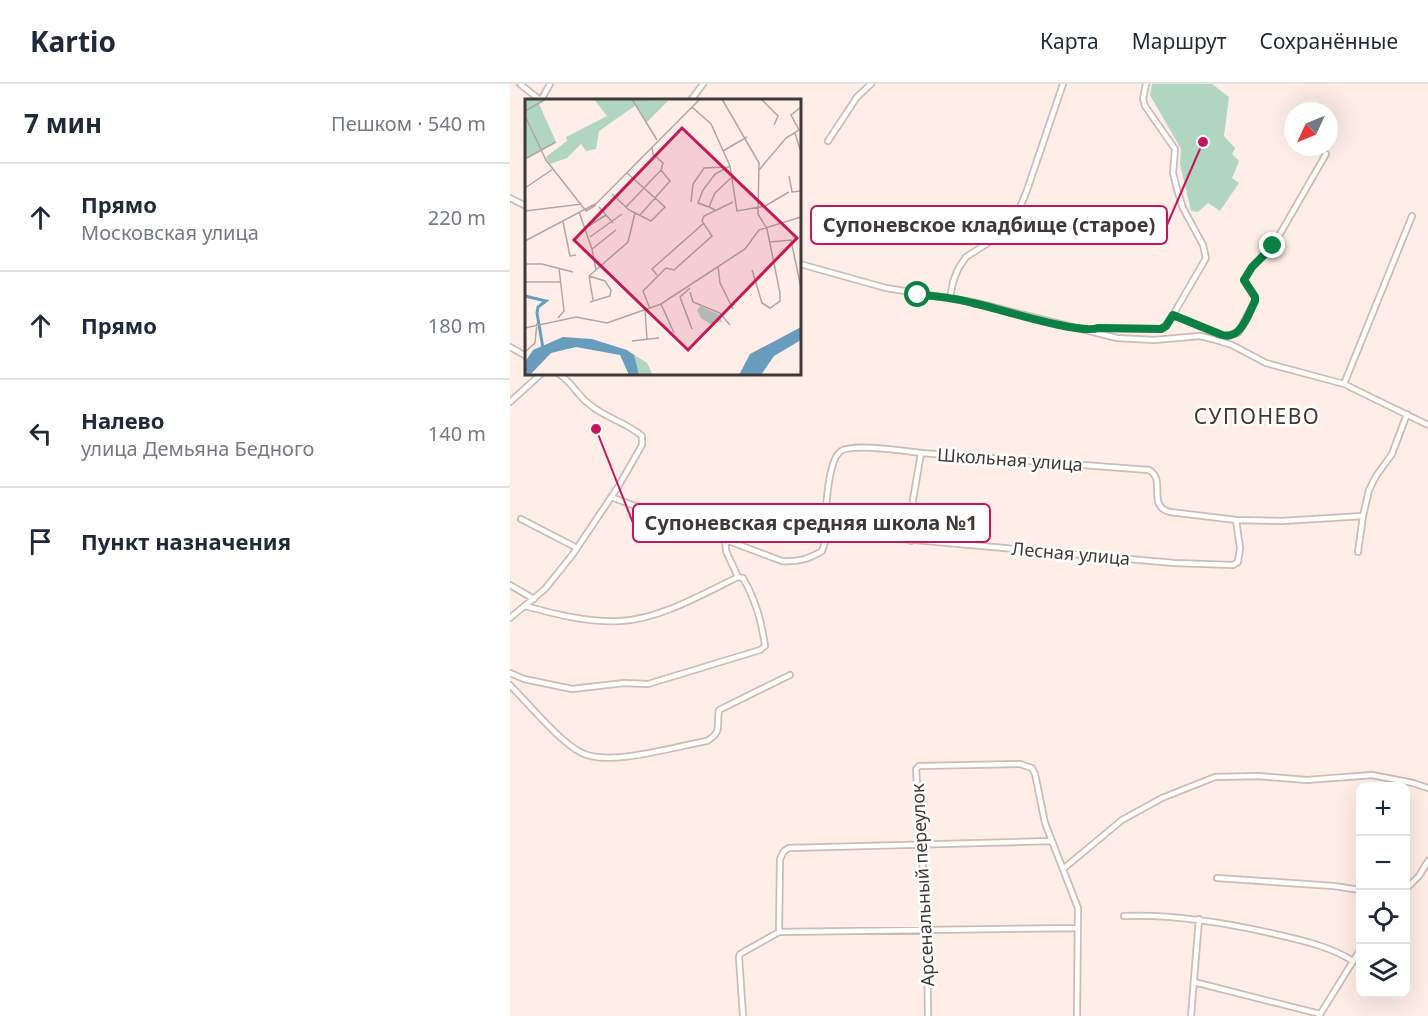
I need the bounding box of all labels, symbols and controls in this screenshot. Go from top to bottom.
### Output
text: Kartio [30,22,116,60]
text: Карта [1040,27,1099,55]
text: Маршрут [1132,27,1227,55]
text: Сохранённые [1260,27,1398,55]
inset map [525,99,801,375]
north arrow [1284,102,1338,156]
text: 7 мин [24,105,102,141]
text: Пешком · 540 m [331,110,486,137]
text: Прямо [81,189,157,219]
icon: ahead [24,201,57,234]
text: 220 m [428,204,486,231]
callout: Супоневское кладбище (старое) [811,206,1167,244]
text: Супоневское кладбище (старое) [823,211,1155,238]
text: Московская улица [81,219,259,246]
route end [1259,232,1285,258]
route start [904,281,930,307]
icon: ahead [24,309,57,342]
text: Прямо [81,310,157,340]
text: 180 m [428,312,486,339]
district label: СУПОНЕВО [1194,402,1320,430]
text: Налево [81,405,164,435]
icon: left [24,417,57,450]
text: 140 m [428,420,486,447]
text: улица Демьяна Бедного [81,435,314,462]
street label: Школьная улица [936,442,1084,476]
callout: Супоневская средняя школа №1 [633,504,990,542]
text: Супоневская средняя школа №1 [645,509,977,536]
icon: arrive [24,525,57,558]
text: Пункт назначения [81,526,291,556]
street label: Лесная улица [1011,536,1131,570]
street label: Арсенальный переулок [905,782,939,987]
map controls [1356,782,1410,998]
button: + [1356,782,1410,836]
button: − [1356,836,1410,890]
button: locate [1356,890,1410,944]
button: layers [1356,944,1410,998]

